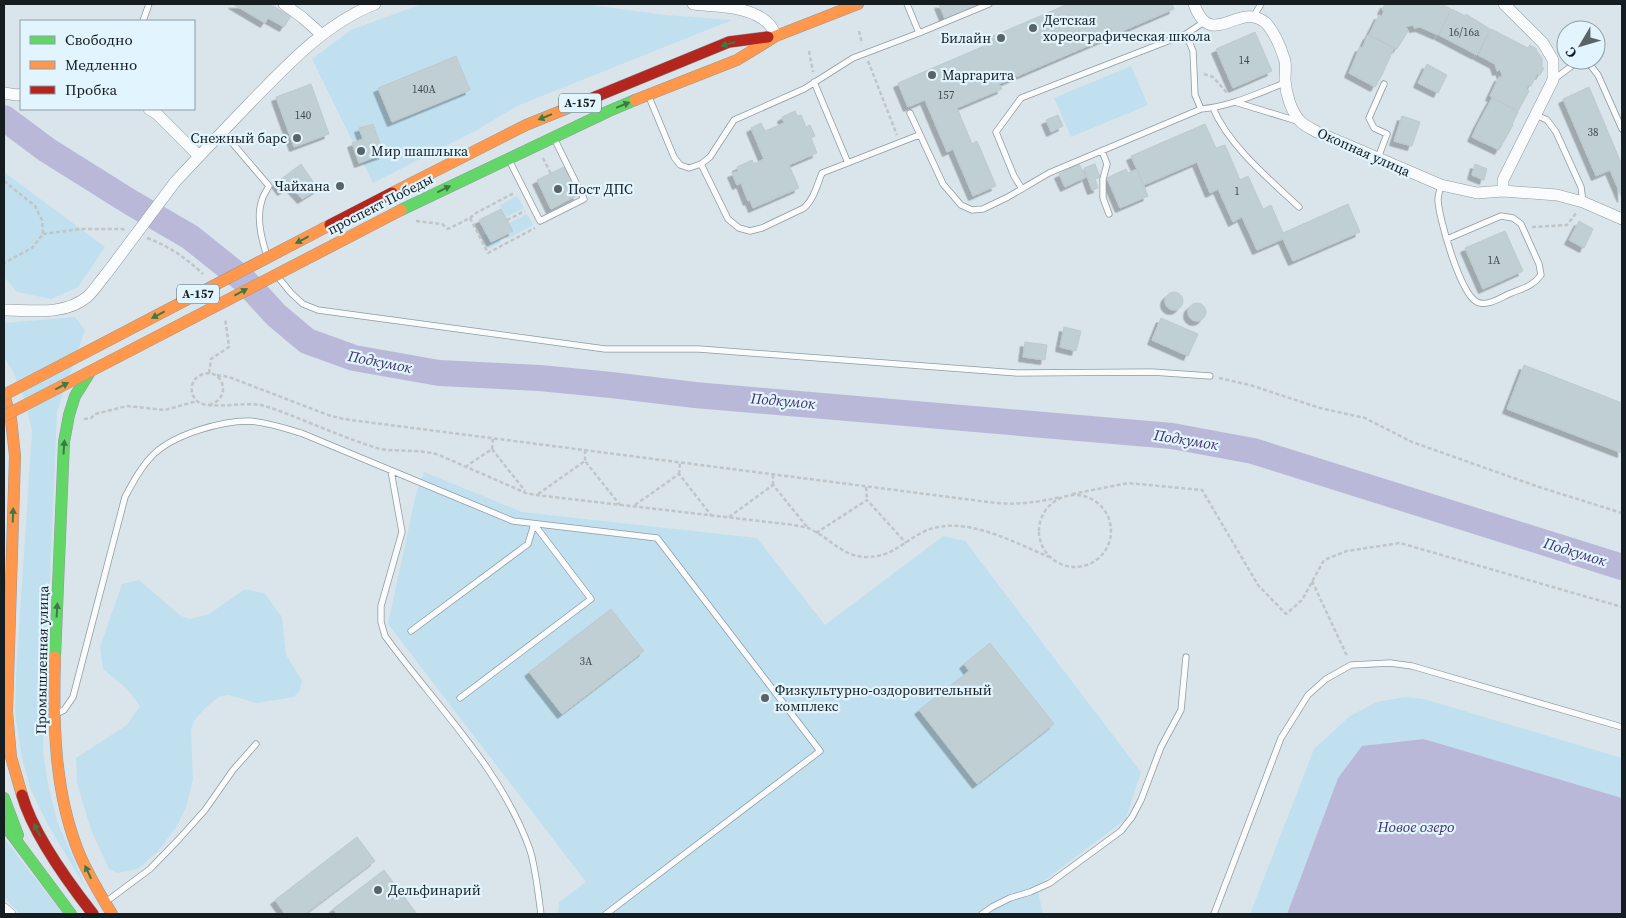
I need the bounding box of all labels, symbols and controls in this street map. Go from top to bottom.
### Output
place label: Детская хореографическая школа [1043,10,1211,46]
legend [20,20,195,110]
north arrow [1556,20,1606,70]
marker: Детская хореографическая школа [1027,22,1039,34]
house number: 16/16а [1448,25,1480,40]
place label: Билайн [940,28,991,48]
text: Свободно [65,29,133,50]
marker: Билайн [995,32,1007,44]
one-way arrow [721,40,736,48]
text: С [1560,43,1581,63]
house number: 14 [1239,53,1250,68]
text: Медленно [65,54,137,75]
place label: Маргарита [942,65,1015,85]
marker: Маргарита [926,69,938,81]
text: Пробка [65,79,117,100]
house number: 140А [412,82,437,97]
house number: 157 [938,88,955,103]
road number: А-157 [559,94,601,112]
one-way arrow [616,101,631,109]
house number: 140 [295,108,312,123]
one-way arrow [538,113,552,121]
street label: Окопная улица [1314,123,1414,182]
house number: 38 [1588,125,1599,140]
place label: Снежный барс [191,128,287,148]
marker: Снежный барс [291,132,303,144]
place label: Мир шашлыка [371,141,469,161]
marker: Мир шашлыка [355,145,367,157]
street label: проспект Победы [324,169,436,239]
place label: Чайхана [274,176,331,196]
place label: Пост ДПС [568,179,633,199]
marker: Чайхана [334,180,346,192]
marker: Пост ДПС [552,183,564,195]
one-way arrow [437,184,452,193]
house number: 1 [1234,184,1240,199]
one-way arrow [295,236,309,244]
house number: 1А [1488,253,1501,268]
road number: А-157 [177,284,219,304]
one-way arrow [234,288,249,296]
one-way arrow [151,311,165,319]
water label: Подкумок [345,345,415,378]
one-way arrow [55,382,70,390]
water label: Подкумок [749,387,817,414]
water label: Подкумок [1151,424,1220,455]
one-way arrow [61,439,69,455]
one-way arrow [9,507,17,523]
water label: Подкумок [1540,532,1610,571]
street label: Промышленная улица [31,584,53,735]
one-way arrow [53,601,61,617]
house number: 3А [580,654,593,669]
place label: Физкультурно-оздоровительный комплекс [775,680,992,716]
marker: Физкультурно-оздоровительный комплекс [759,692,771,704]
water label: Новое озеро [1377,816,1454,837]
one-way arrow [33,823,41,837]
one-way arrow [84,865,92,879]
place label: Дельфинарий [388,880,481,900]
marker: Дельфинарий [372,884,384,896]

